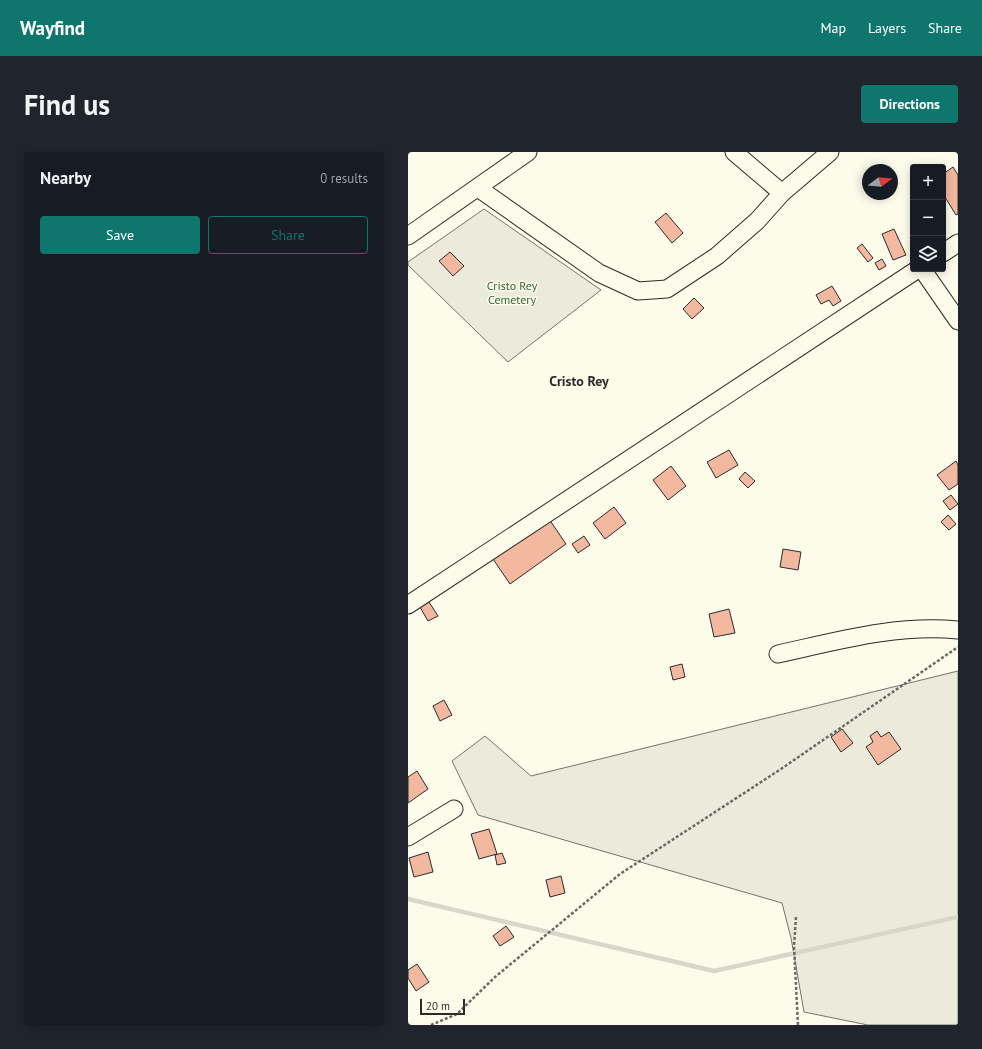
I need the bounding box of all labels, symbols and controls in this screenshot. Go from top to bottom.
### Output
text: Wayfind [20,16,85,40]
text: Map [820,19,846,37]
text: Layers [868,19,906,37]
text: Share [928,19,962,37]
button: Directions [861,85,958,123]
text: Find us [24,86,110,123]
north arrow [862,164,898,200]
map controls [910,164,946,272]
button: + [910,164,946,200]
text: Nearby [40,167,91,189]
text: 0 results [320,170,368,187]
button: − [910,200,946,236]
button: Save [40,216,200,254]
button: Share [208,216,368,254]
button: layers [910,236,946,272]
park label: Cristo Rey Cemetery [487,278,538,307]
district label: Cristo Rey [549,372,609,390]
scale bar [420,997,465,1016]
text: 20 m [426,999,450,1013]

